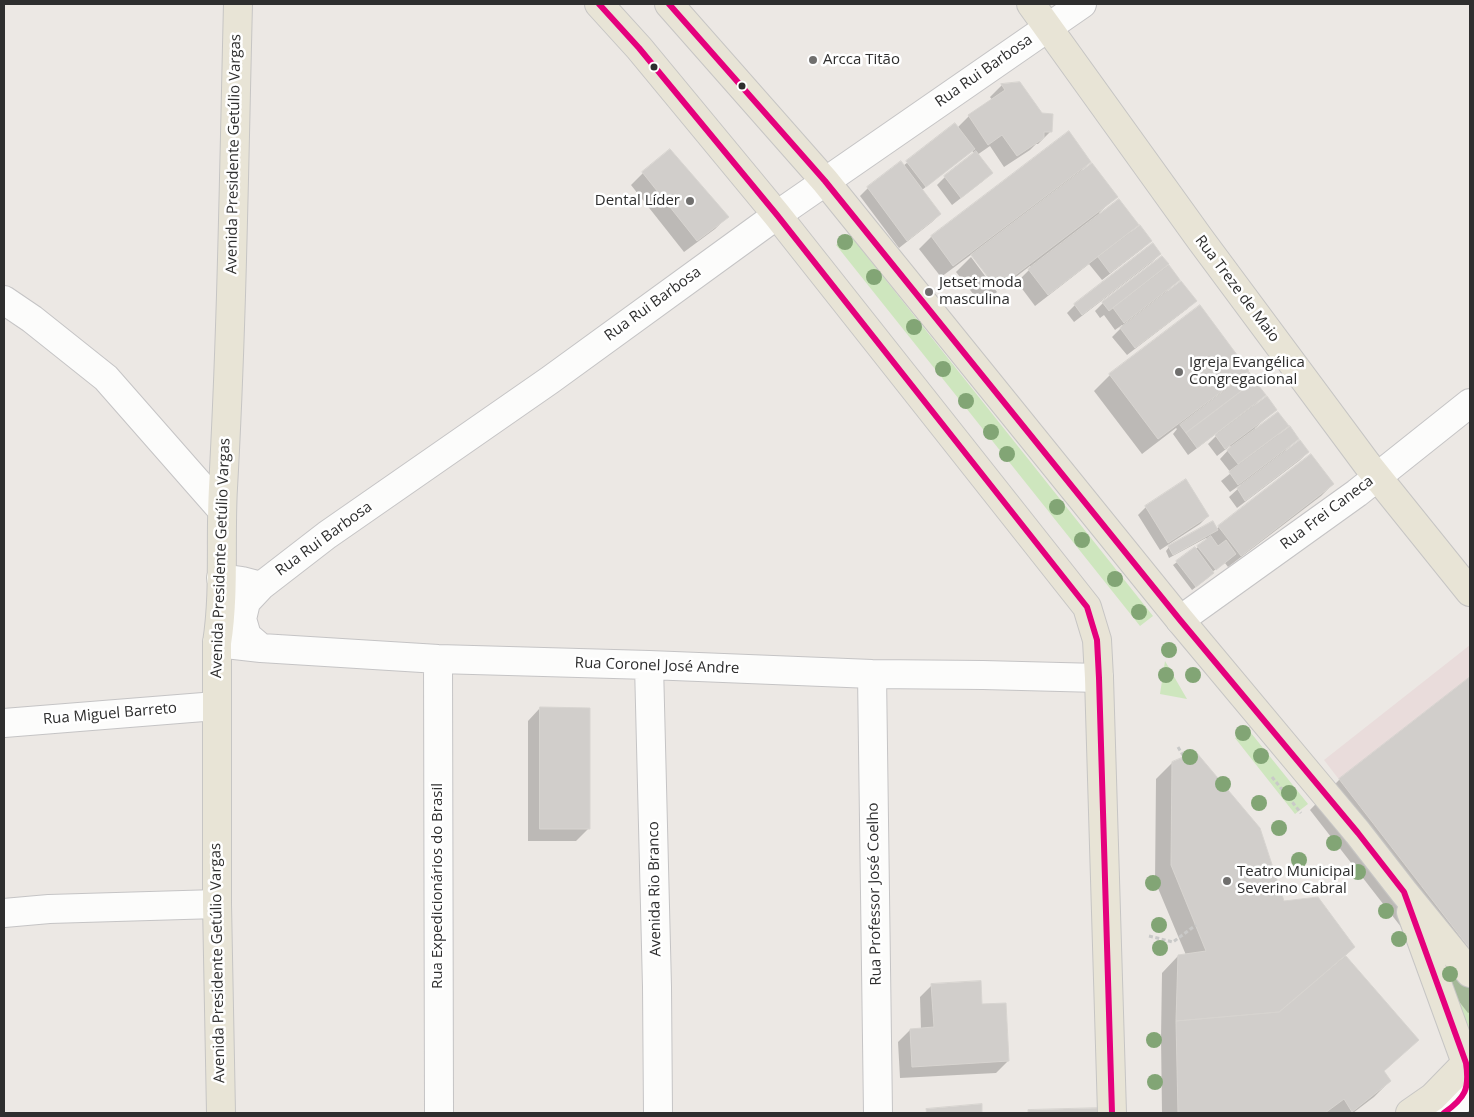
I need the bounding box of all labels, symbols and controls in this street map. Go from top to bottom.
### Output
street label: Rua Rui Barbosa [932,31,1036,111]
street label: Avenida Presidente Getúlio Vargas [223,34,245,274]
place label: Arcca Titão [823,51,900,69]
marker: Arcca Titão [807,54,819,66]
unlabelled marker [649,62,659,72]
unlabelled marker [737,81,747,91]
place label: Dental Líder [595,192,680,210]
marker: Dental Líder [684,195,696,207]
street label: Rua Treze de Maio [1191,232,1283,346]
street label: Rua Rui Barbosa [601,263,705,345]
place label: Jetset moda masculina [939,274,1022,309]
marker: Jetset moda masculina [923,286,935,298]
place label: Igreja Evangélica Congregacional [1189,354,1305,389]
marker: Igreja Evangélica Congregacional [1173,366,1185,378]
street label: Avenida Presidente Getúlio Vargas [208,438,234,678]
street label: Rua Frei Caneca [1277,472,1377,554]
street label: Rua Rui Barbosa [272,498,376,580]
street label: Rua Coronel José Andre [574,654,740,678]
street label: Rua Miguel Barreto [42,699,178,729]
street label: Rua Expedicionários do Brasil [429,783,447,989]
street label: Rua Professor José Coelho [864,802,886,986]
street label: Avenida Rio Branco [645,821,665,957]
street label: Avenida Presidente Getúlio Vargas [207,843,229,1083]
place label: Teatro Municipal Severino Cabral [1237,863,1354,898]
marker: Teatro Municipal Severino Cabral [1221,875,1233,887]

